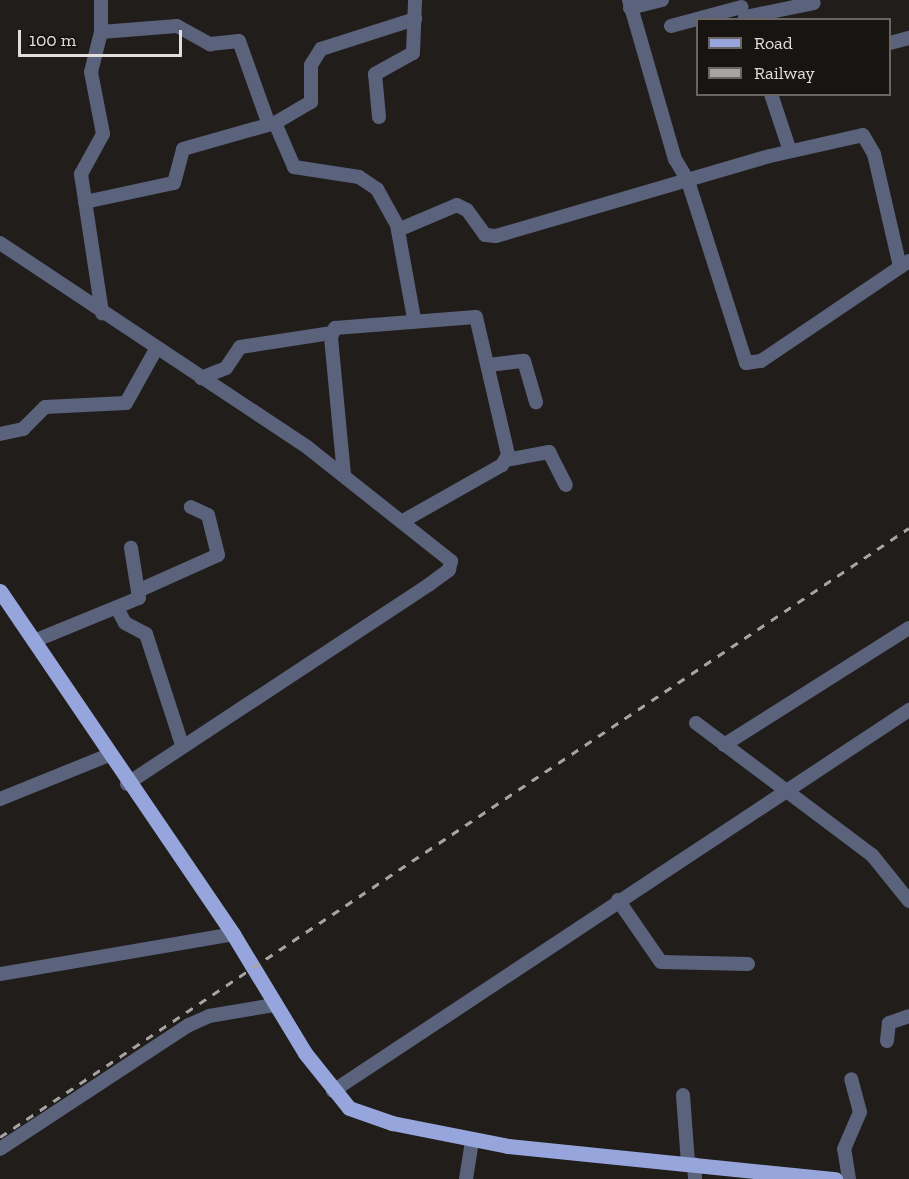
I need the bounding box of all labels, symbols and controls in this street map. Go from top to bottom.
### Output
scale bar [21,18,184,56]
legend [696,18,891,96]
text: 100 m [29,29,76,51]
text: Road [754,32,793,54]
text: Railway [754,62,815,84]

